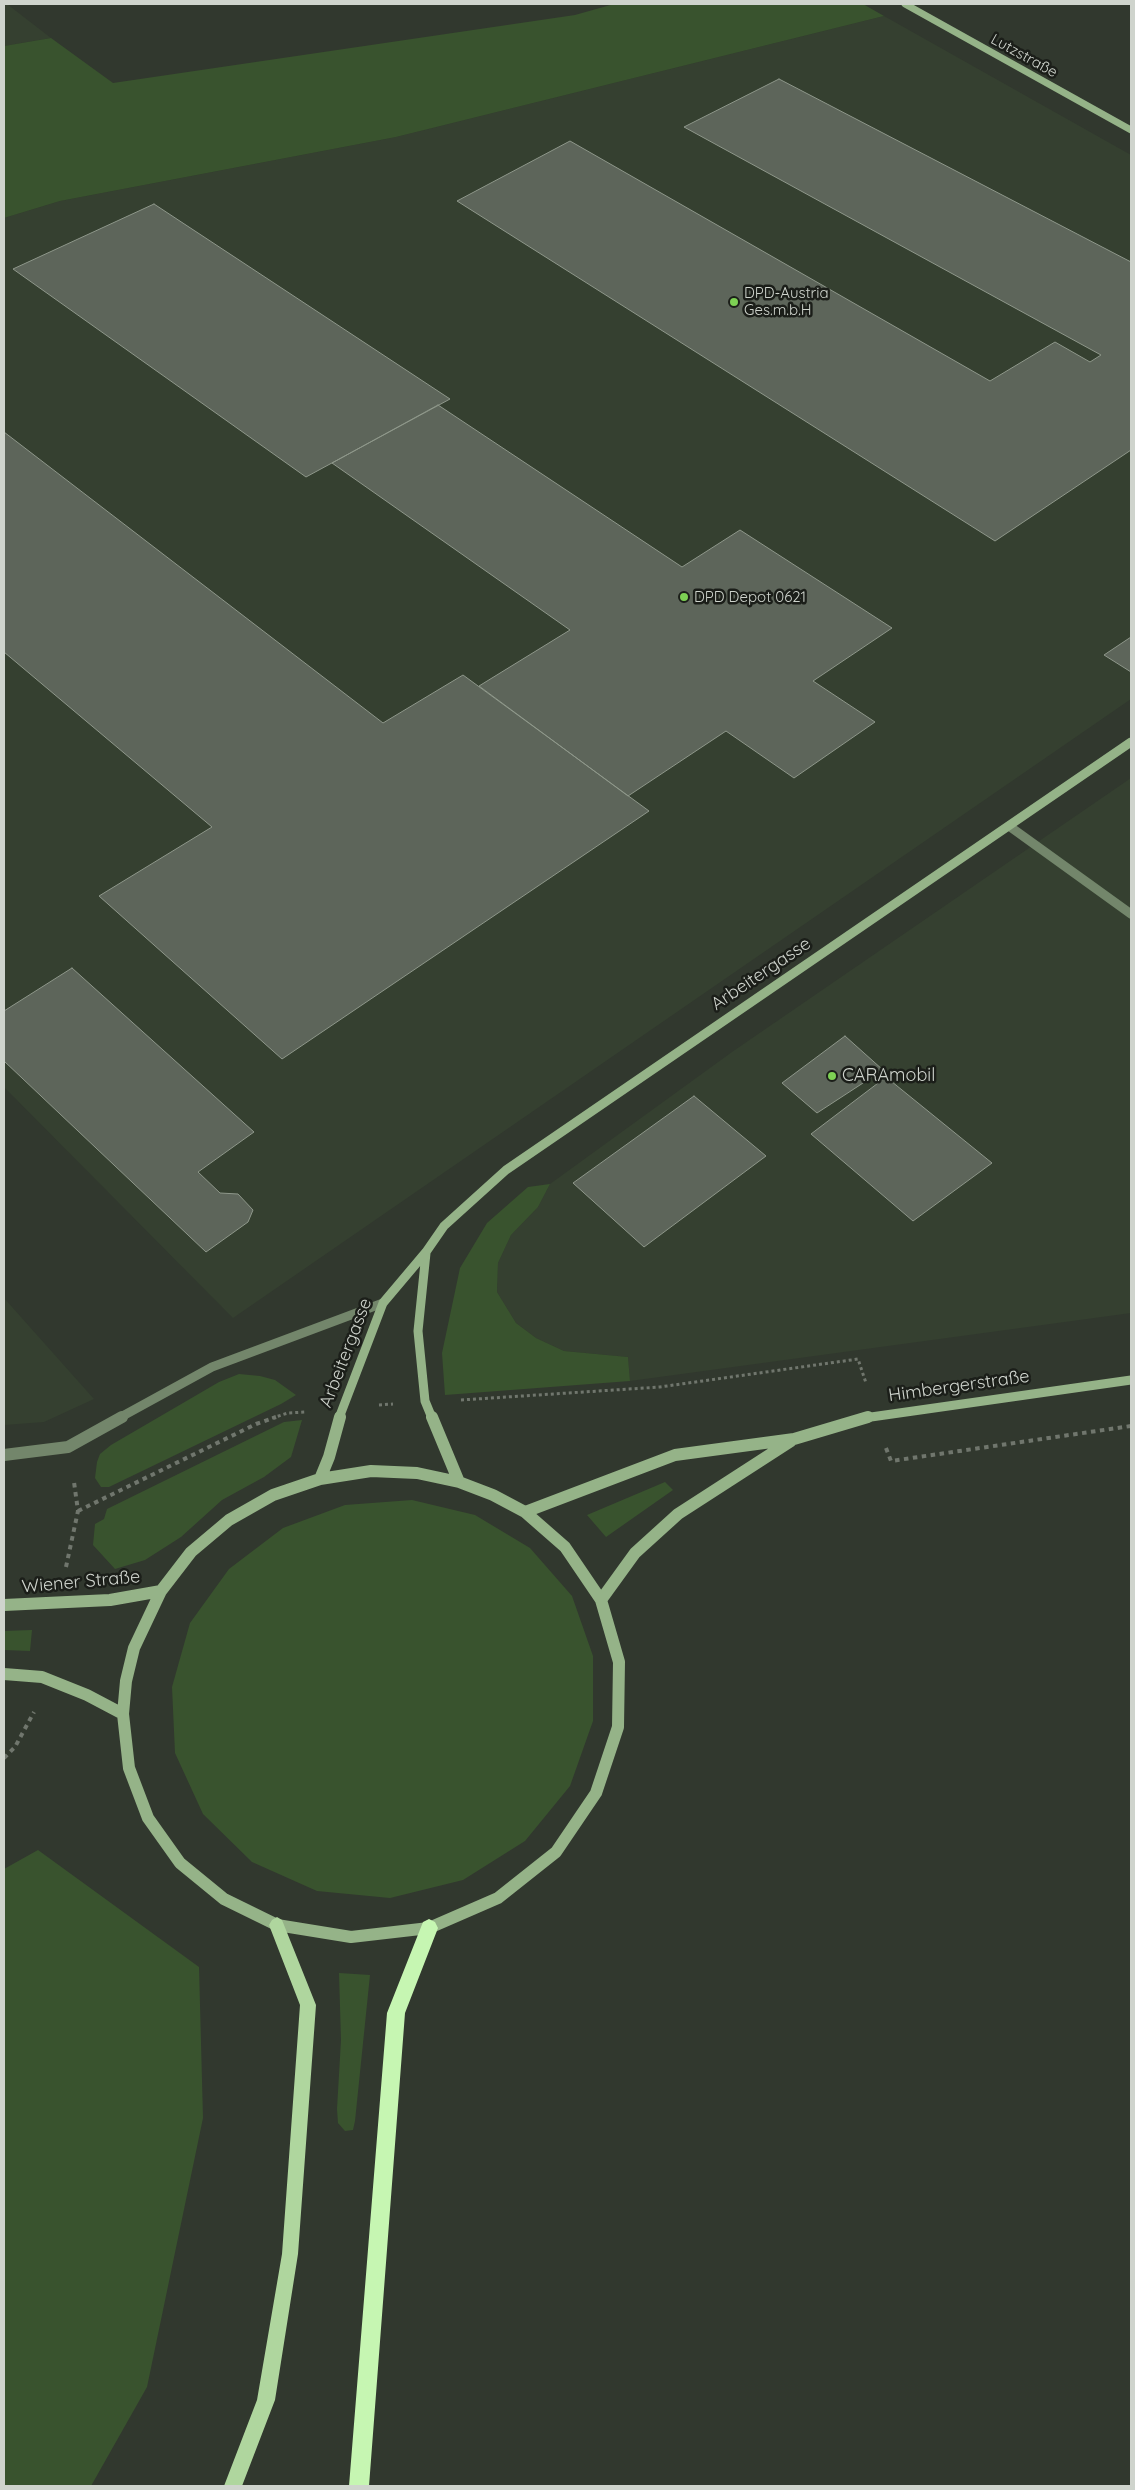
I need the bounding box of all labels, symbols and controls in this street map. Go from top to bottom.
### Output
street label: Lutzstraße [988,30,1060,82]
place label: DPD-Austria Ges.m.b.H [744,284,829,319]
marker: DPD-Austria Ges.m.b.H [728,296,740,308]
place label: DPD Depot 0621 [694,588,806,606]
marker: DPD Depot 0621 [678,591,690,603]
street label: Arbeitergasse [707,933,815,1015]
place label: CARAmobil [842,1065,935,1087]
marker: CARAmobil [826,1070,838,1082]
street label: Arbeitergasse [315,1295,377,1411]
street label: Himbergerstraße [887,1365,1031,1407]
street label: Wiener Straße [21,1566,141,1598]

